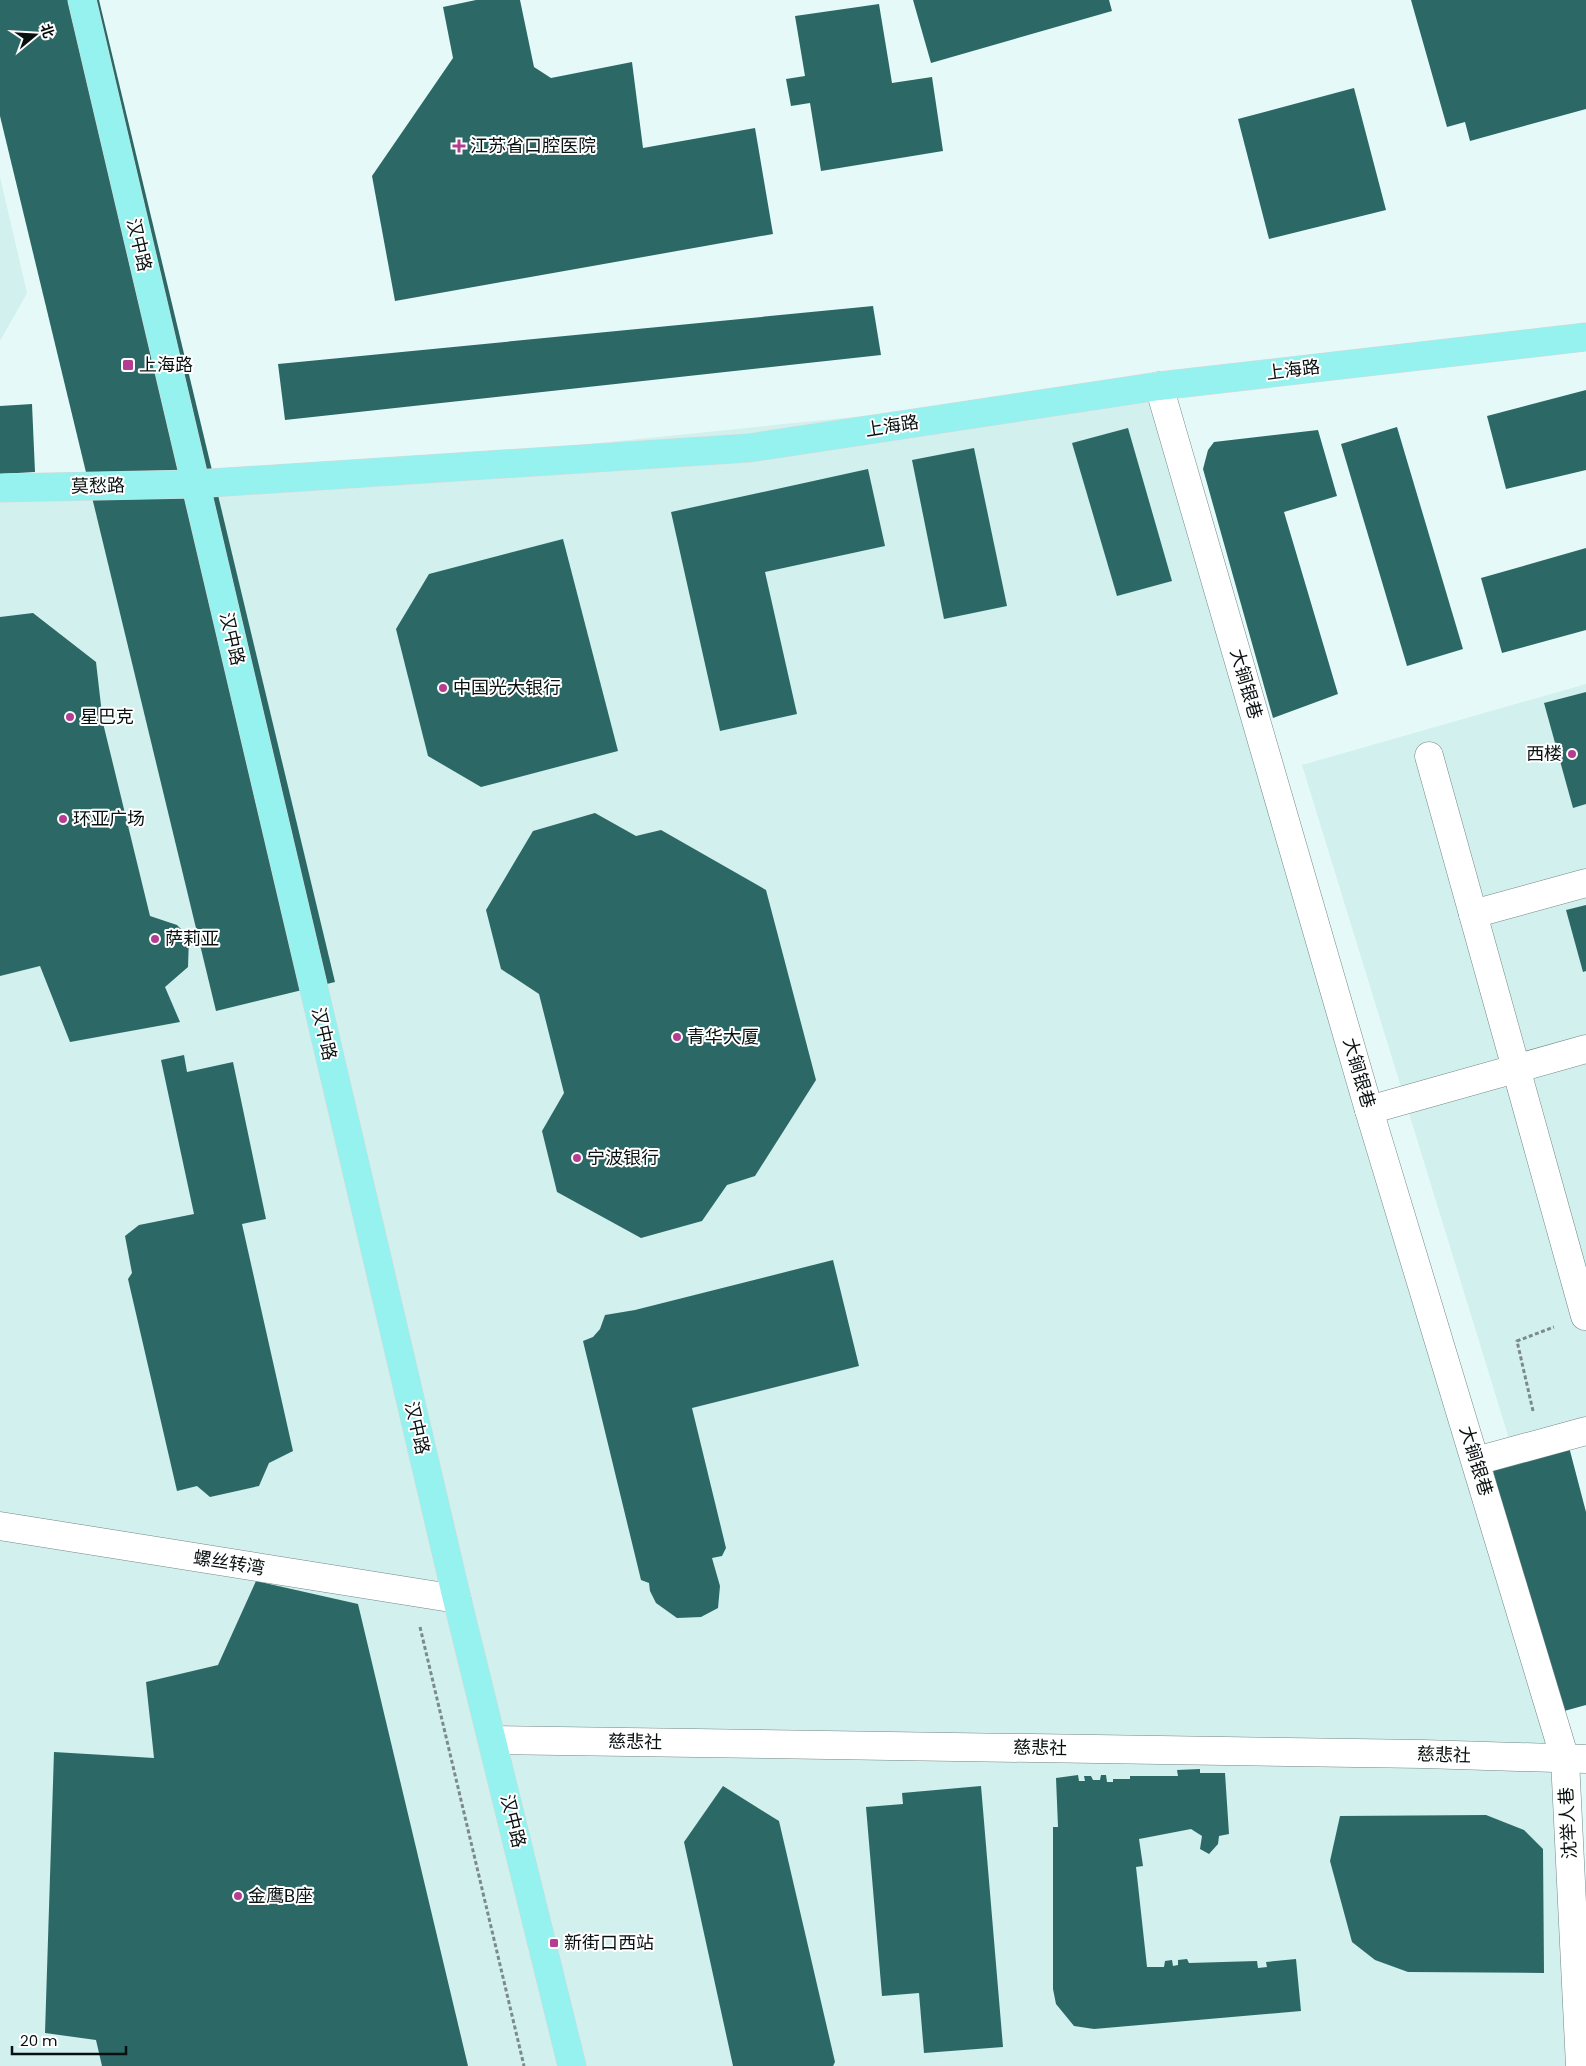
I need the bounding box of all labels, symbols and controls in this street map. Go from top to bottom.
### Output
north arrow [10,10,60,60]
text: 北 [36,21,59,41]
place label: 江苏省口腔医院 [470,133,596,158]
marker: 江苏省口腔医院 [452,139,466,153]
street label: 汉中路 [121,216,158,274]
place label: 上海路 [139,352,193,377]
street label: 上海路 [1265,354,1321,385]
marker: 上海路 [121,358,135,372]
street label: 上海路 [863,409,921,442]
street label: 莫愁路 [71,473,125,498]
street label: 汉中路 [214,610,251,668]
street label: 大锏银巷 [1225,646,1268,722]
place label: 中国光大银行 [453,675,561,700]
marker: 中国光大银行 [437,682,449,694]
place label: 星巴克 [80,704,134,729]
marker: 星巴克 [64,711,76,723]
place label: 西楼 [1526,741,1562,766]
marker: 西楼 [1566,748,1578,760]
place label: 环亚广场 [73,806,145,831]
marker: 环亚广场 [57,813,69,825]
place label: 萨莉亚 [165,926,219,951]
marker: 萨莉亚 [149,933,161,945]
street label: 汉中路 [306,1005,343,1063]
place label: 青华大厦 [687,1024,759,1049]
marker: 青华大厦 [671,1031,683,1043]
street label: 大锏银巷 [1338,1035,1381,1111]
place label: 宁波银行 [587,1145,659,1170]
marker: 宁波银行 [571,1152,583,1164]
street label: 汉中路 [399,1399,436,1457]
street label: 大锏银巷 [1454,1423,1499,1499]
street label: 螺丝转湾 [192,1545,267,1580]
street label: 慈悲社 [608,1729,662,1754]
street label: 慈悲社 [1013,1735,1067,1760]
street label: 慈悲社 [1417,1741,1471,1768]
street label: 沈举人巷 [1553,1786,1582,1860]
street label: 汉中路 [495,1792,532,1850]
place label: 金鹰B座 [248,1883,313,1908]
marker: 金鹰B座 [232,1890,244,1902]
place label: 新街口西站 [564,1930,654,1955]
marker: 新街口西站 [548,1937,560,1949]
scale bar [12,2024,126,2056]
text: 20 m [20,2030,58,2051]

